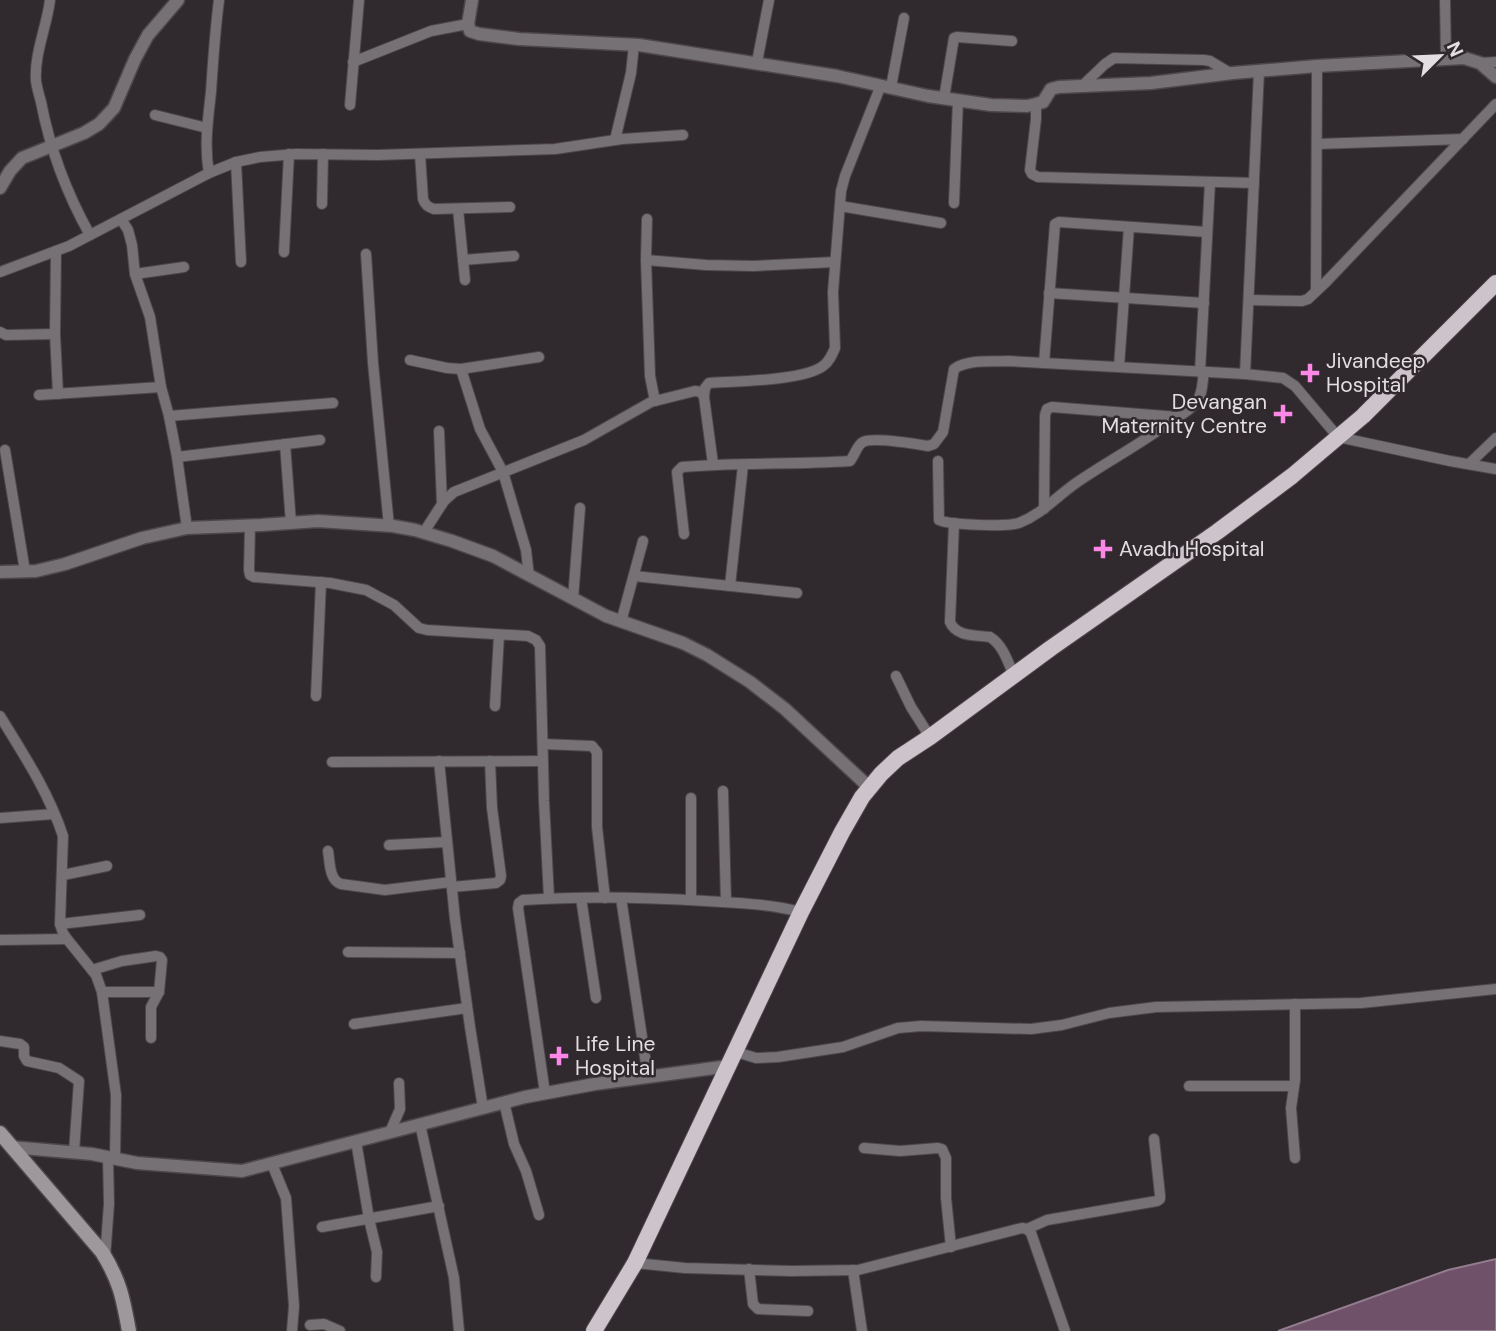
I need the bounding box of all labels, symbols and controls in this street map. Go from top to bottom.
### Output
north arrow [1405,21,1475,91]
text: N [1441,38,1469,61]
place label: Jivandeep Hospital [1326,347,1426,399]
marker: Jivandeep Hospital [1300,363,1320,383]
place label: Devangan Maternity Centre [1101,388,1267,440]
marker: Devangan Maternity Centre [1273,404,1293,424]
place label: Avadh Hospital [1119,535,1265,563]
marker: Avadh Hospital [1093,539,1113,559]
place label: Life Line Hospital [575,1030,656,1082]
marker: Life Line Hospital [549,1046,569,1066]

